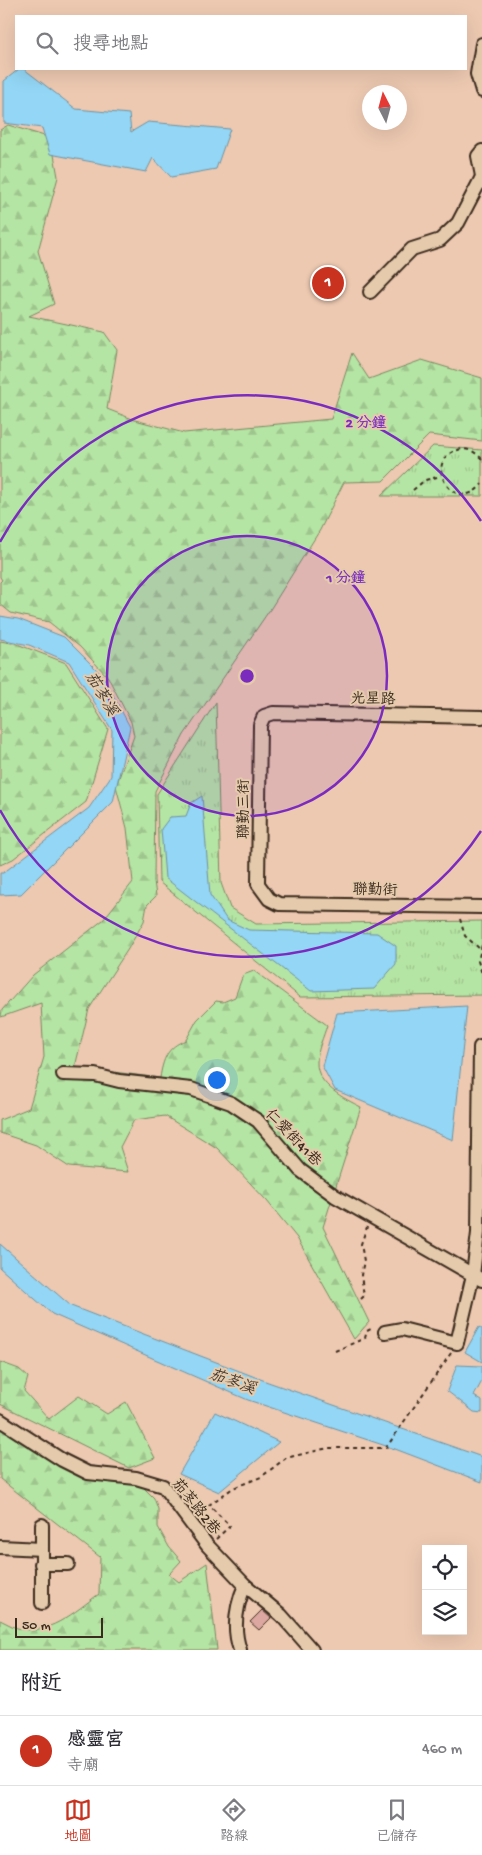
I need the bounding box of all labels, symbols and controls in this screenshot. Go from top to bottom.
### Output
search box [15,15,467,70]
icon: search [33,29,61,57]
text: 搜尋地點 [73,34,149,57]
north arrow [362,85,407,130]
pin: 1 [312,264,344,302]
text: 2 分鐘 [346,414,386,433]
text: 1 分鐘 [325,569,366,588]
centre of rings [238,667,256,685]
water label: 茄苳溪 [79,668,123,721]
street label: 光星路 [350,691,396,709]
street label: 聯勤三街 [235,779,254,839]
street label: 聯勤街 [352,881,398,900]
your location [204,1067,230,1093]
street label: 仁愛街41巷 [261,1106,324,1171]
water label: 茄苳溪 [206,1364,259,1401]
street label: 茄苳路2巷 [167,1475,224,1539]
map controls [422,1545,467,1635]
button: locate [422,1545,467,1590]
button: layers [422,1590,467,1635]
scale bar [15,1615,102,1638]
text: 50 m [22,1618,51,1635]
text: 附近 [20,1673,62,1698]
text: 感靈宮 [67,1730,124,1753]
text: 1 [33,1741,39,1760]
text: 460 m [422,1741,462,1760]
text: 寺廟 [67,1758,99,1777]
tab: 地圖 [64,1796,92,1846]
tab: 路線 [220,1796,248,1846]
tab: 已儲存 [376,1796,418,1846]

